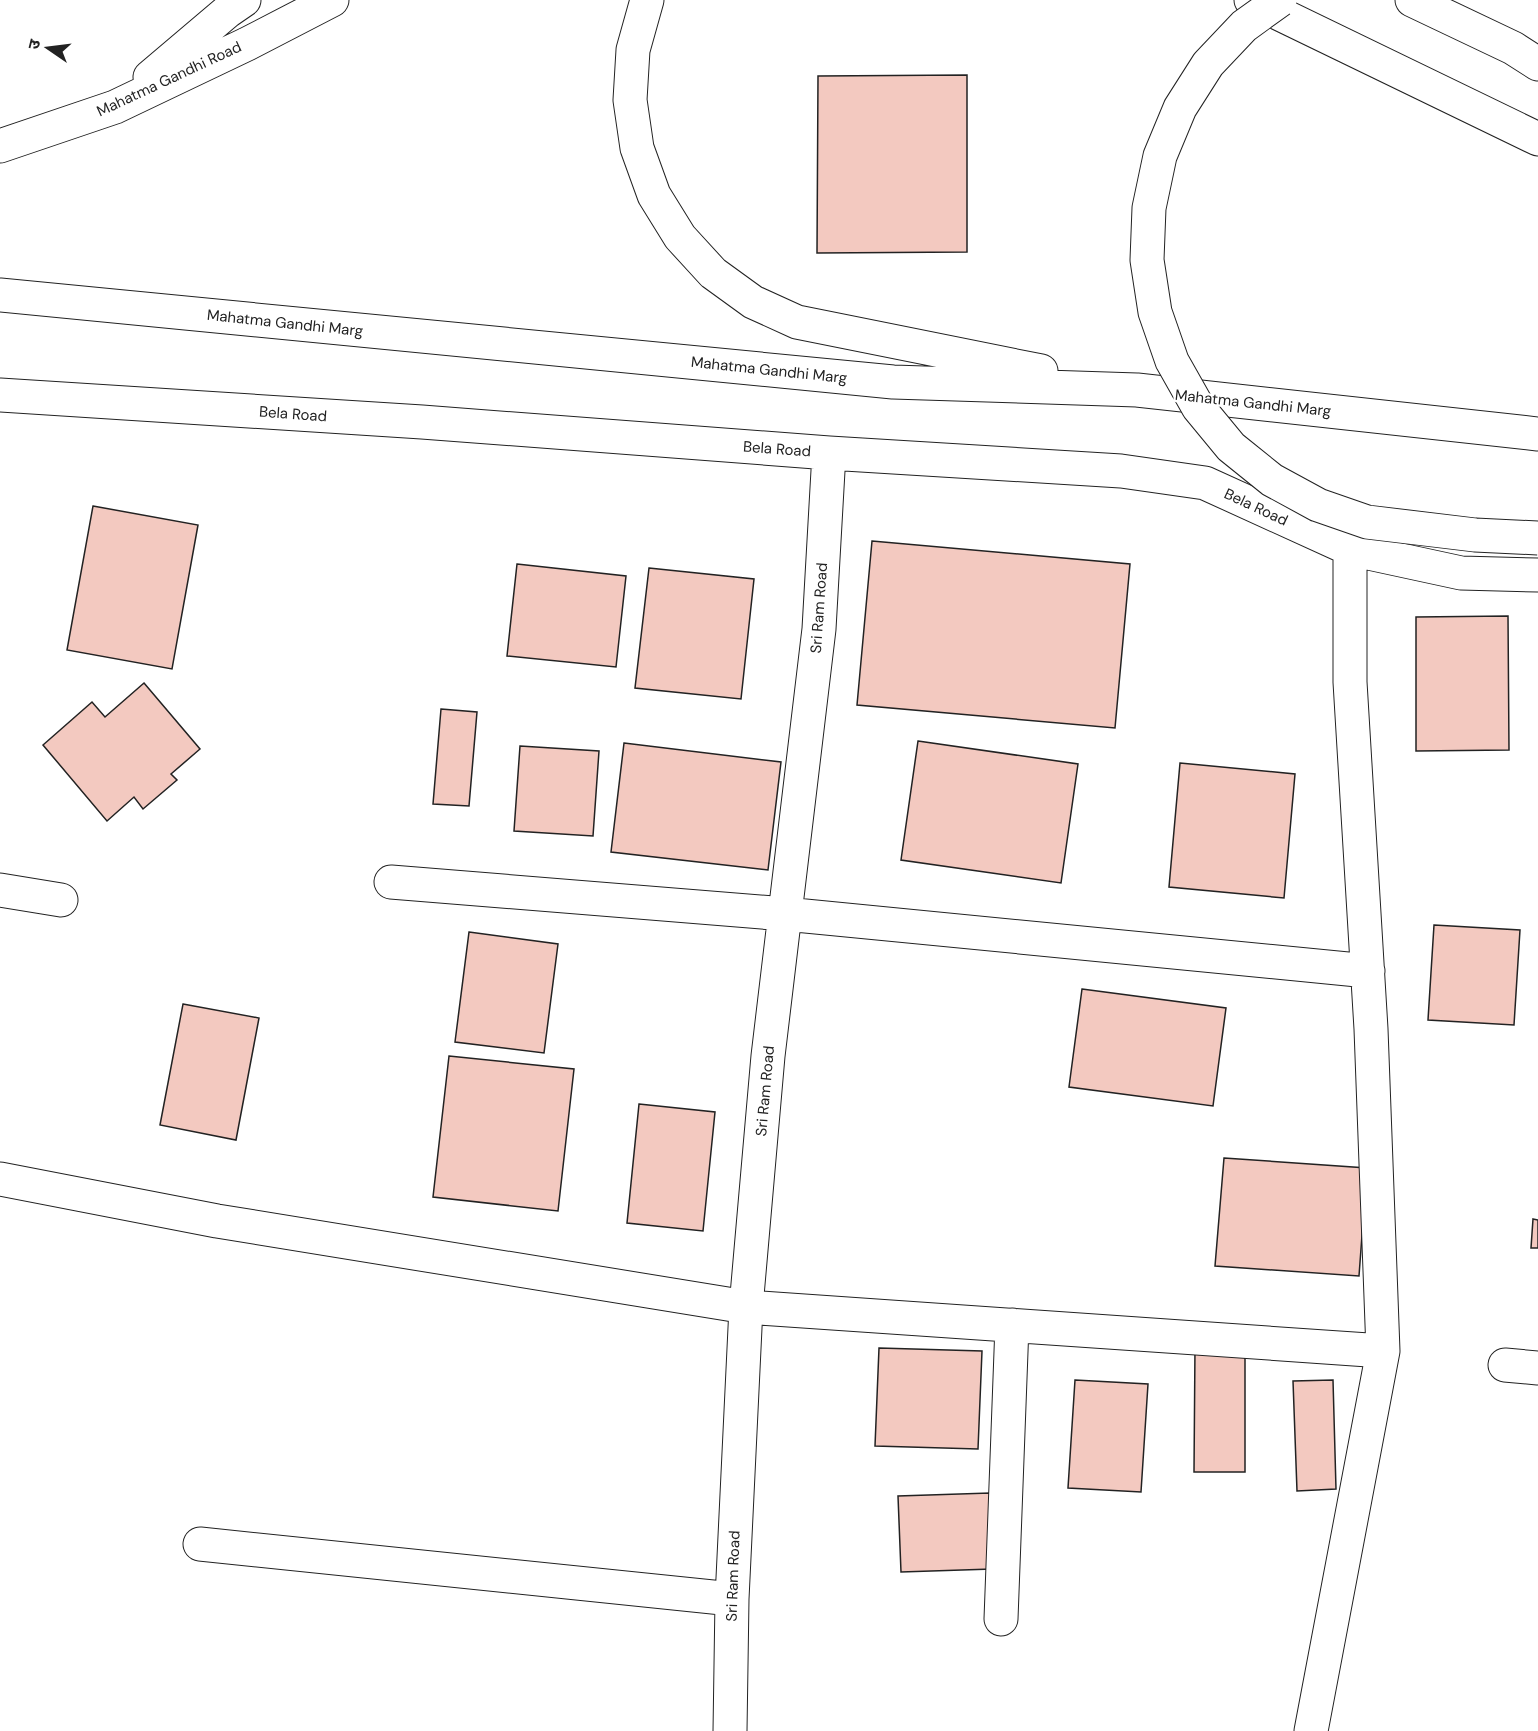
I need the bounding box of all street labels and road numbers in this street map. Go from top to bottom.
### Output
street label: Mahatma Gandhi Road [93,37,245,121]
street label: Mahatma Gandhi Marg [206,305,364,341]
street label: Mahatma Gandhi Marg [690,352,848,388]
street label: Mahatma Gandhi Marg [1174,385,1332,421]
street label: Bela Road [258,402,328,426]
street label: Bela Road [742,437,812,461]
street label: Bela Road [1221,484,1291,530]
street label: Sri Ram Road [806,562,832,654]
street label: Sri Ram Road [751,1045,779,1137]
street label: Sri Ram Road [721,1530,745,1622]

